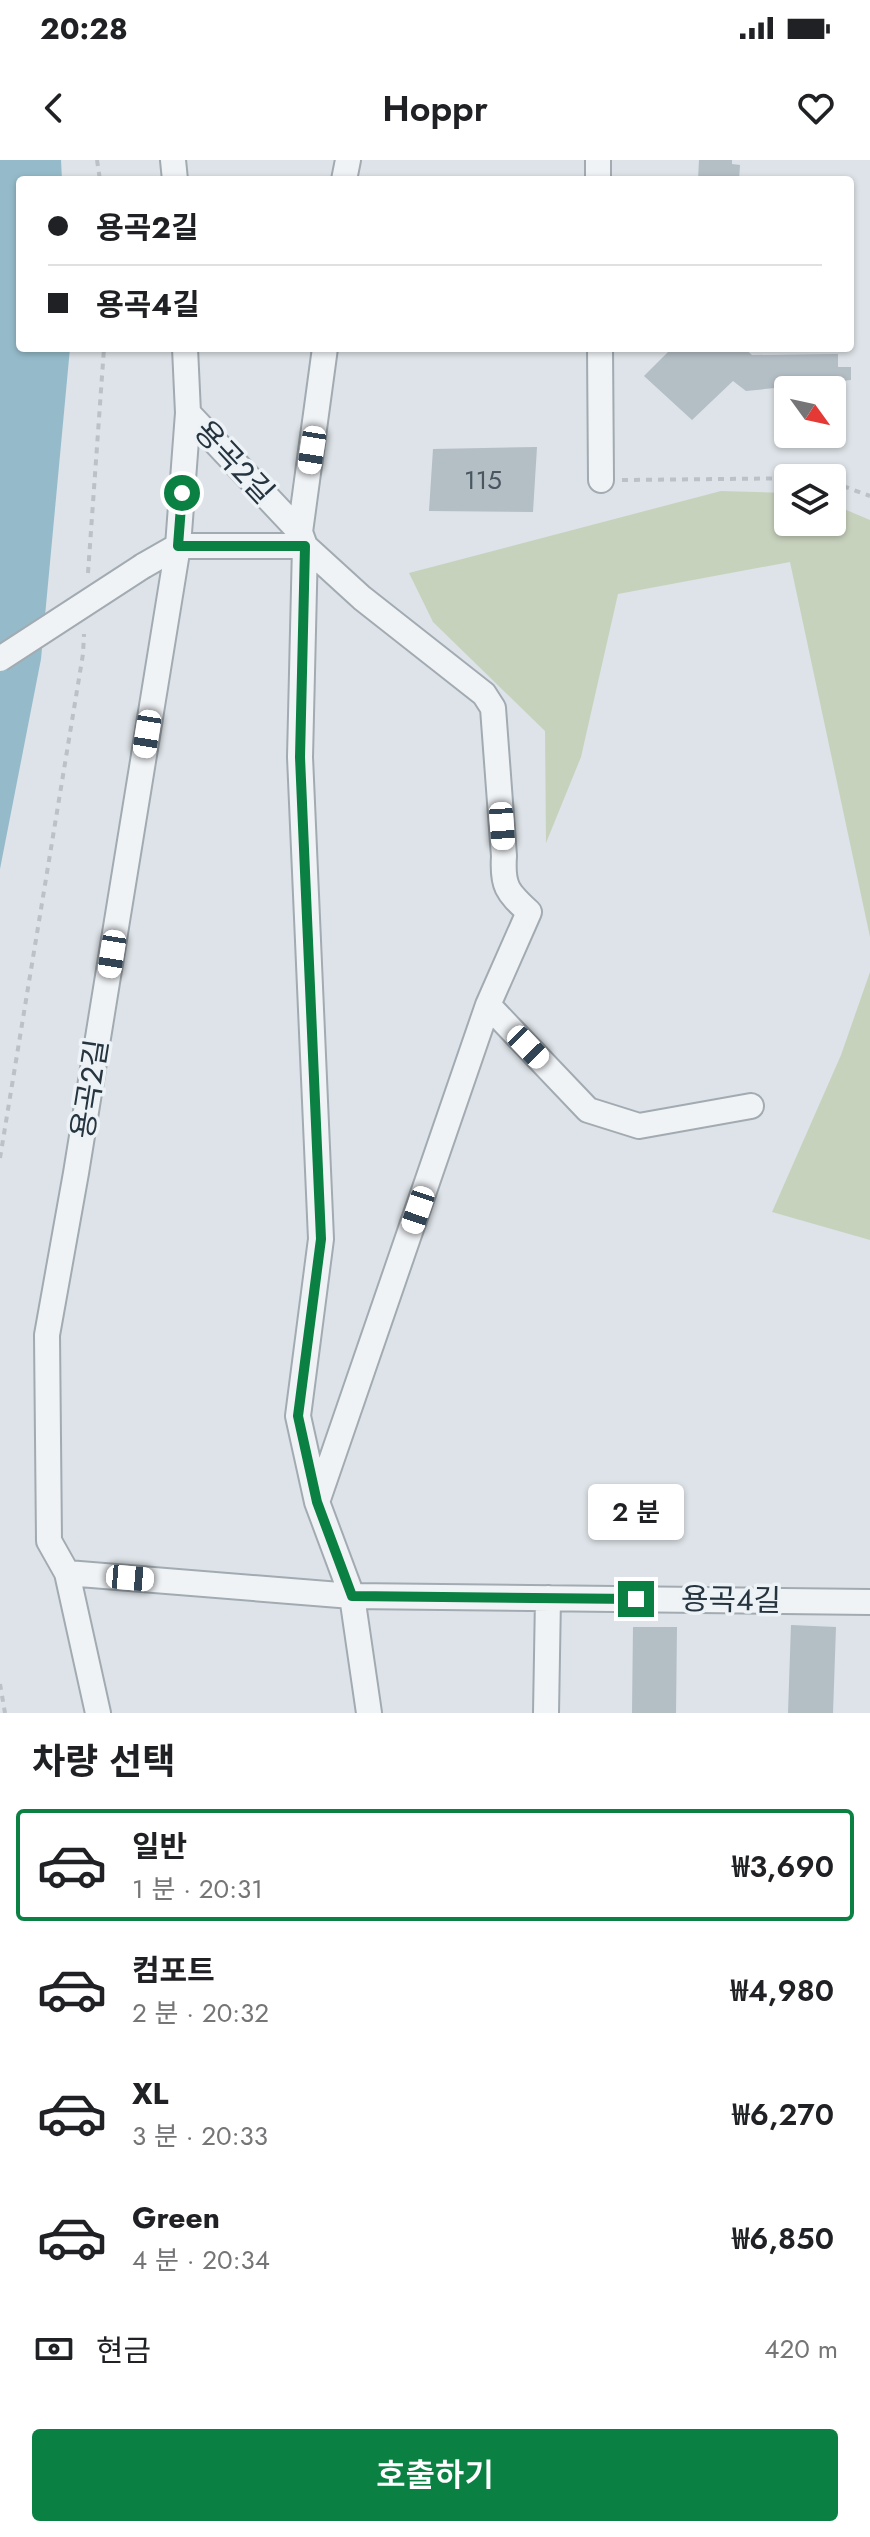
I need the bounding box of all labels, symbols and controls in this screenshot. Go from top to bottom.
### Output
text: 20:28 [40,7,128,50]
text: Hoppr [382,82,488,134]
icon: back [32,86,76,130]
icon: heart [794,86,838,130]
text: 용곡2길 [96,206,198,249]
text: 용곡4길 [96,283,200,326]
north arrow [774,376,846,448]
map controls [774,376,846,536]
street label: 용곡2길 [185,410,284,513]
car [296,424,328,476]
house number: 115 [464,461,502,499]
button: layers [774,464,846,536]
route start [164,475,200,511]
car [131,708,163,760]
car [488,801,516,851]
car [96,928,128,980]
car [503,1021,553,1073]
street label: 용곡2길 [60,1036,119,1142]
car [399,1183,437,1237]
callout: 2 분 [588,1483,684,1539]
text: 2 분 [612,1493,660,1531]
car [105,1564,155,1592]
street label: 용곡4길 [680,1577,782,1622]
route end [618,1581,654,1617]
text: 차량 선택 [32,1735,175,1787]
text: 일반 [132,1825,187,1868]
icon: car [36,1829,108,1901]
text: ₩3,690 [732,1845,834,1888]
text: 1 분 · 20:31 [132,1870,263,1908]
text: 컴포트 [132,1949,215,1992]
icon: car [36,1953,108,2025]
text: ₩4,980 [731,1969,834,2012]
text: 2 분 · 20:32 [132,1994,269,2032]
text: XL [132,2072,168,2115]
icon: car [36,2077,108,2149]
text: ₩6,270 [732,2093,834,2136]
text: 3 분 · 20:33 [132,2117,268,2155]
text: Green [132,2196,220,2239]
icon: car [36,2201,108,2273]
text: ₩6,850 [732,2217,834,2260]
text: 4 분 · 20:34 [132,2241,270,2279]
icon: cash [32,2327,76,2371]
text: 현금 [96,2329,151,2372]
text: 420 m [764,2330,838,2368]
button: 호출하기 [32,2429,838,2521]

